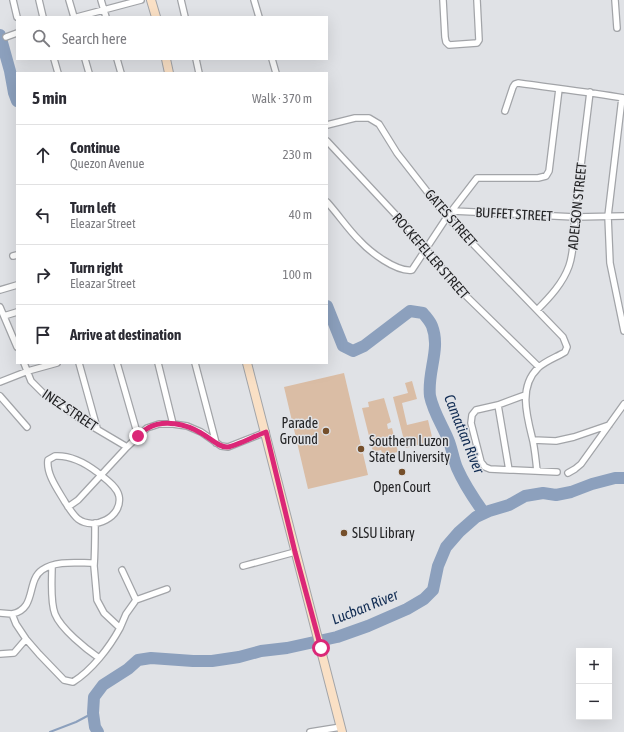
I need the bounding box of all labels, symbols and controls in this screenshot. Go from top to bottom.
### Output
search box [16,16,328,60]
icon: search [30,27,52,49]
text: Search here [62,30,127,47]
text: 5 min [32,88,67,108]
text: Walk · 370 m [252,91,312,106]
text: Continue [70,139,120,156]
icon: ahead [32,144,54,166]
text: 230 m [283,147,312,162]
text: Quezon Avenue [70,156,145,171]
street label: ADELSON STREET [564,162,590,250]
street label: GATES STREET [422,186,480,250]
text: Turn left [70,199,116,216]
icon: left [32,204,54,226]
street label: BUFFET STREET [475,204,553,224]
text: 40 m [289,207,312,222]
street label: ROCKEFELLER STREET [389,210,473,302]
text: Eleazar Street [70,216,136,231]
text: Turn right [70,259,123,276]
icon: right [32,264,54,286]
text: 100 m [283,267,312,282]
text: Eleazar Street [70,276,136,291]
icon: arrive [32,324,54,346]
text: Arrive at destination [70,326,181,343]
street label: INEZ STREET [39,386,101,434]
water label: Camatian River [441,392,488,476]
place label: Parade Ground [280,415,318,447]
marker: Parade Ground [321,426,331,436]
route end [129,427,147,445]
place label: Southern Luzon State University [369,433,450,465]
marker: Southern Luzon State University [356,444,366,454]
marker: Open Court [397,467,407,477]
place label: Open Court [373,479,431,495]
place label: SLSU Library [352,525,415,541]
marker: SLSU Library [339,528,349,538]
water label: Lucban River [329,585,401,628]
route start [312,639,330,657]
map controls [576,648,612,720]
button: + [576,648,612,684]
button: − [576,684,612,720]

